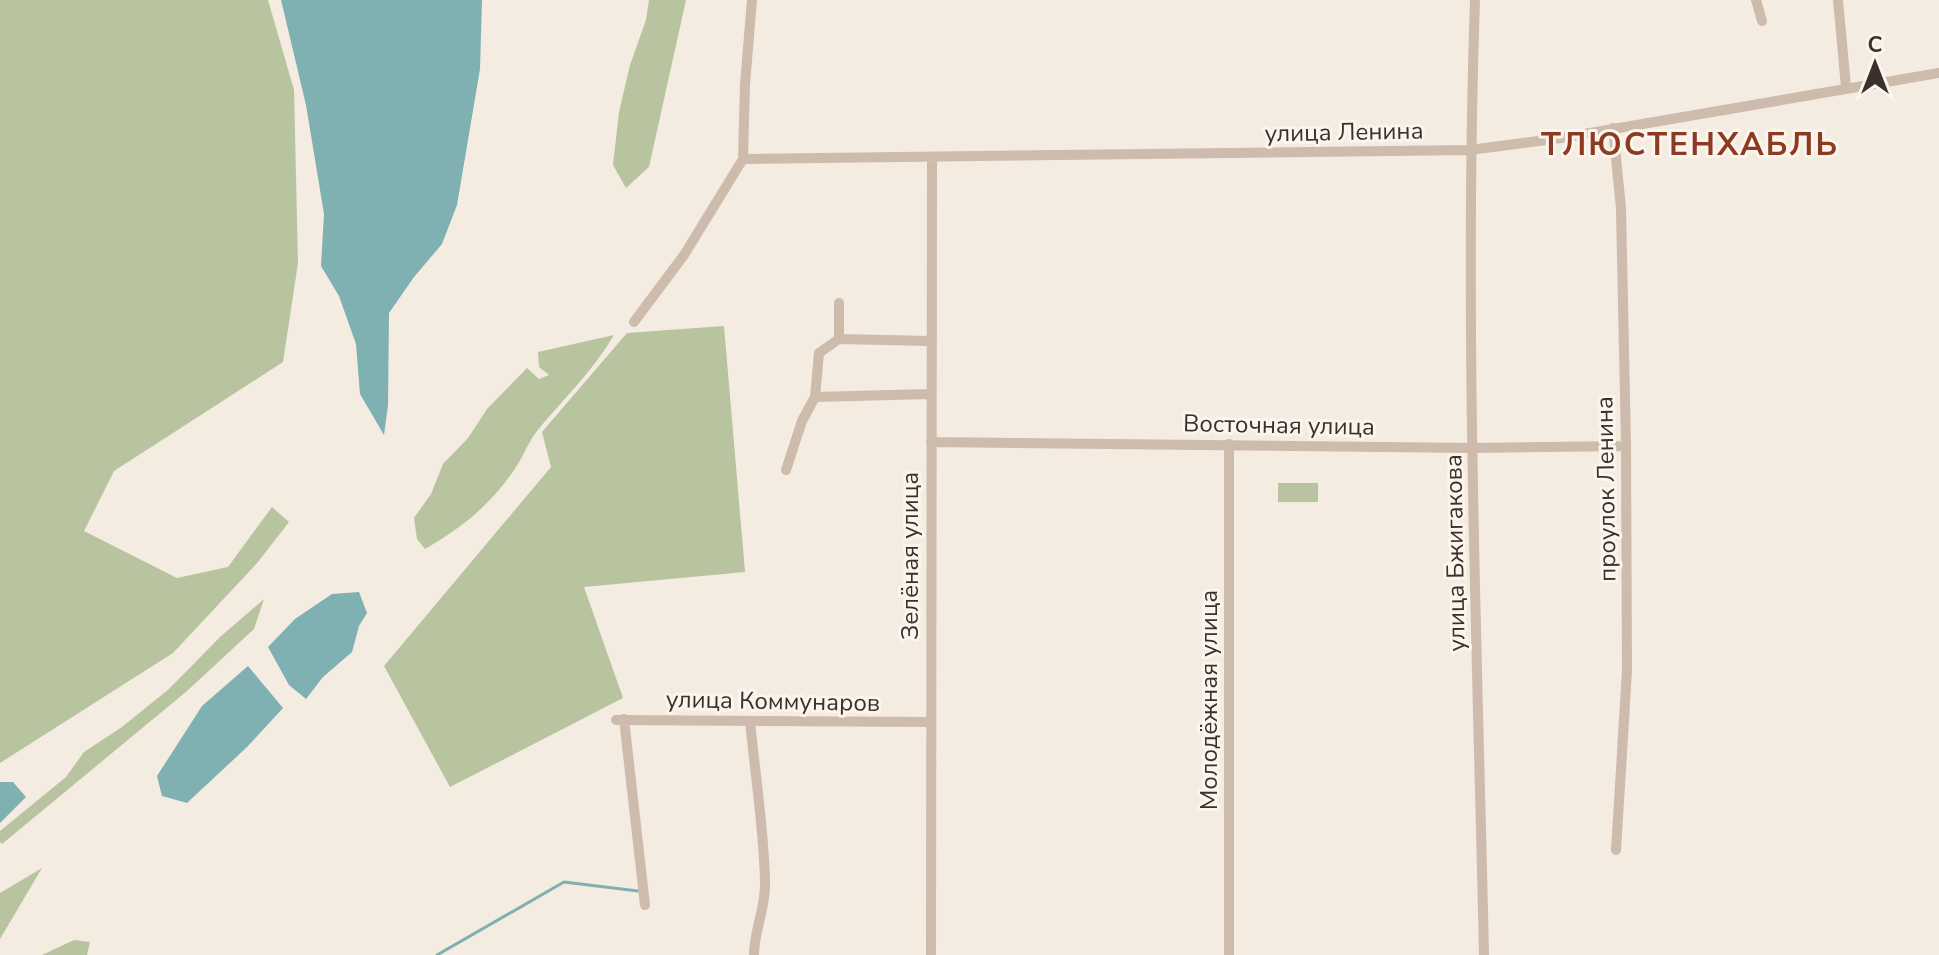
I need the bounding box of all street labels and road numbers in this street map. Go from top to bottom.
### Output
street label: улица Ленина [1264,115,1424,149]
street label: проулок Ленина [1588,396,1624,582]
street label: Восточная улица [1183,407,1375,443]
street label: улица Бжигакова [1437,454,1473,652]
street label: Зелёная улица [894,472,926,640]
street label: Молодёжная улица [1193,590,1225,810]
street label: улица Коммунаров [666,683,880,719]

